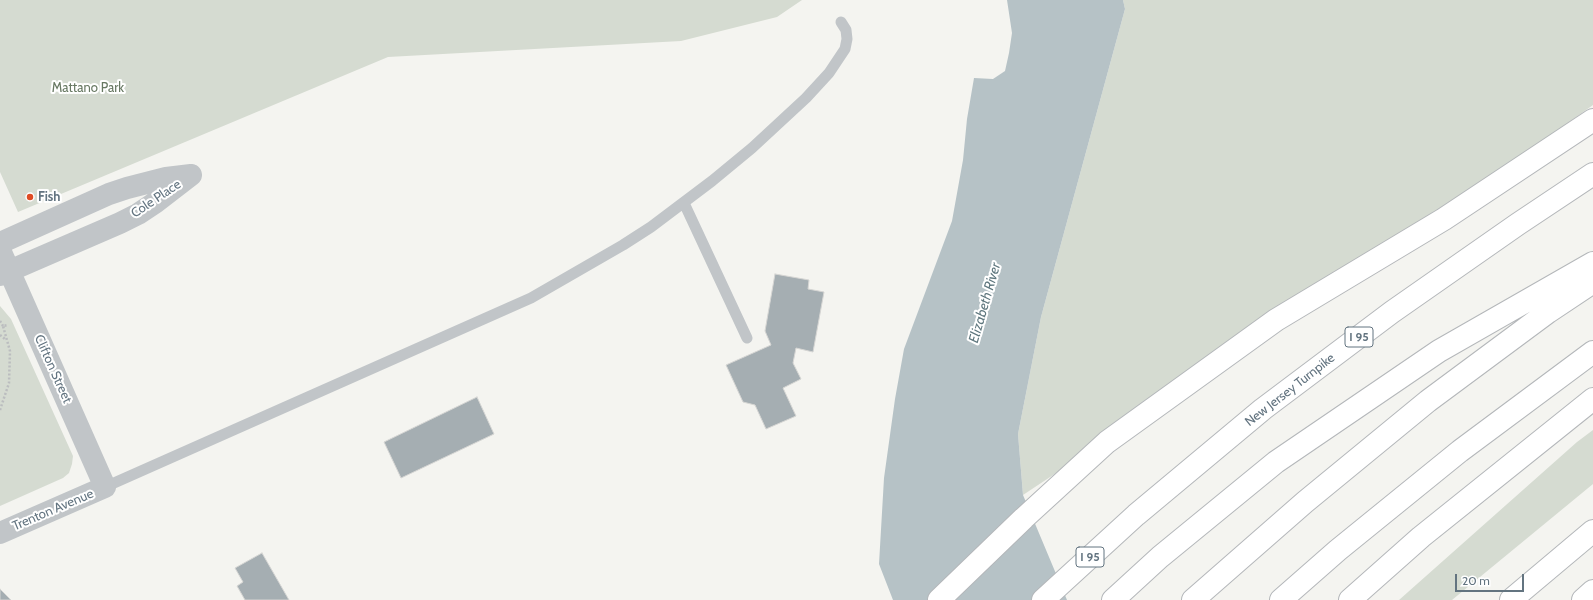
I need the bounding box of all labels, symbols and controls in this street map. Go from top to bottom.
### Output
park label: Mattano Park [52,80,124,96]
street label: Cole Place [128,177,184,221]
place label: Fish [38,189,61,205]
marker: Fish [25,192,35,202]
water label: Elizabeth River [966,261,1004,345]
road number: I 95 [1345,327,1373,347]
street label: Clifton Street [31,332,75,406]
street label: New Jersey Turnpike [1242,350,1338,430]
street label: Trenton Avenue [10,486,96,534]
road number: I 95 [1076,547,1104,567]
scale bar [1457,566,1526,592]
text: 20 m [1462,573,1490,588]

